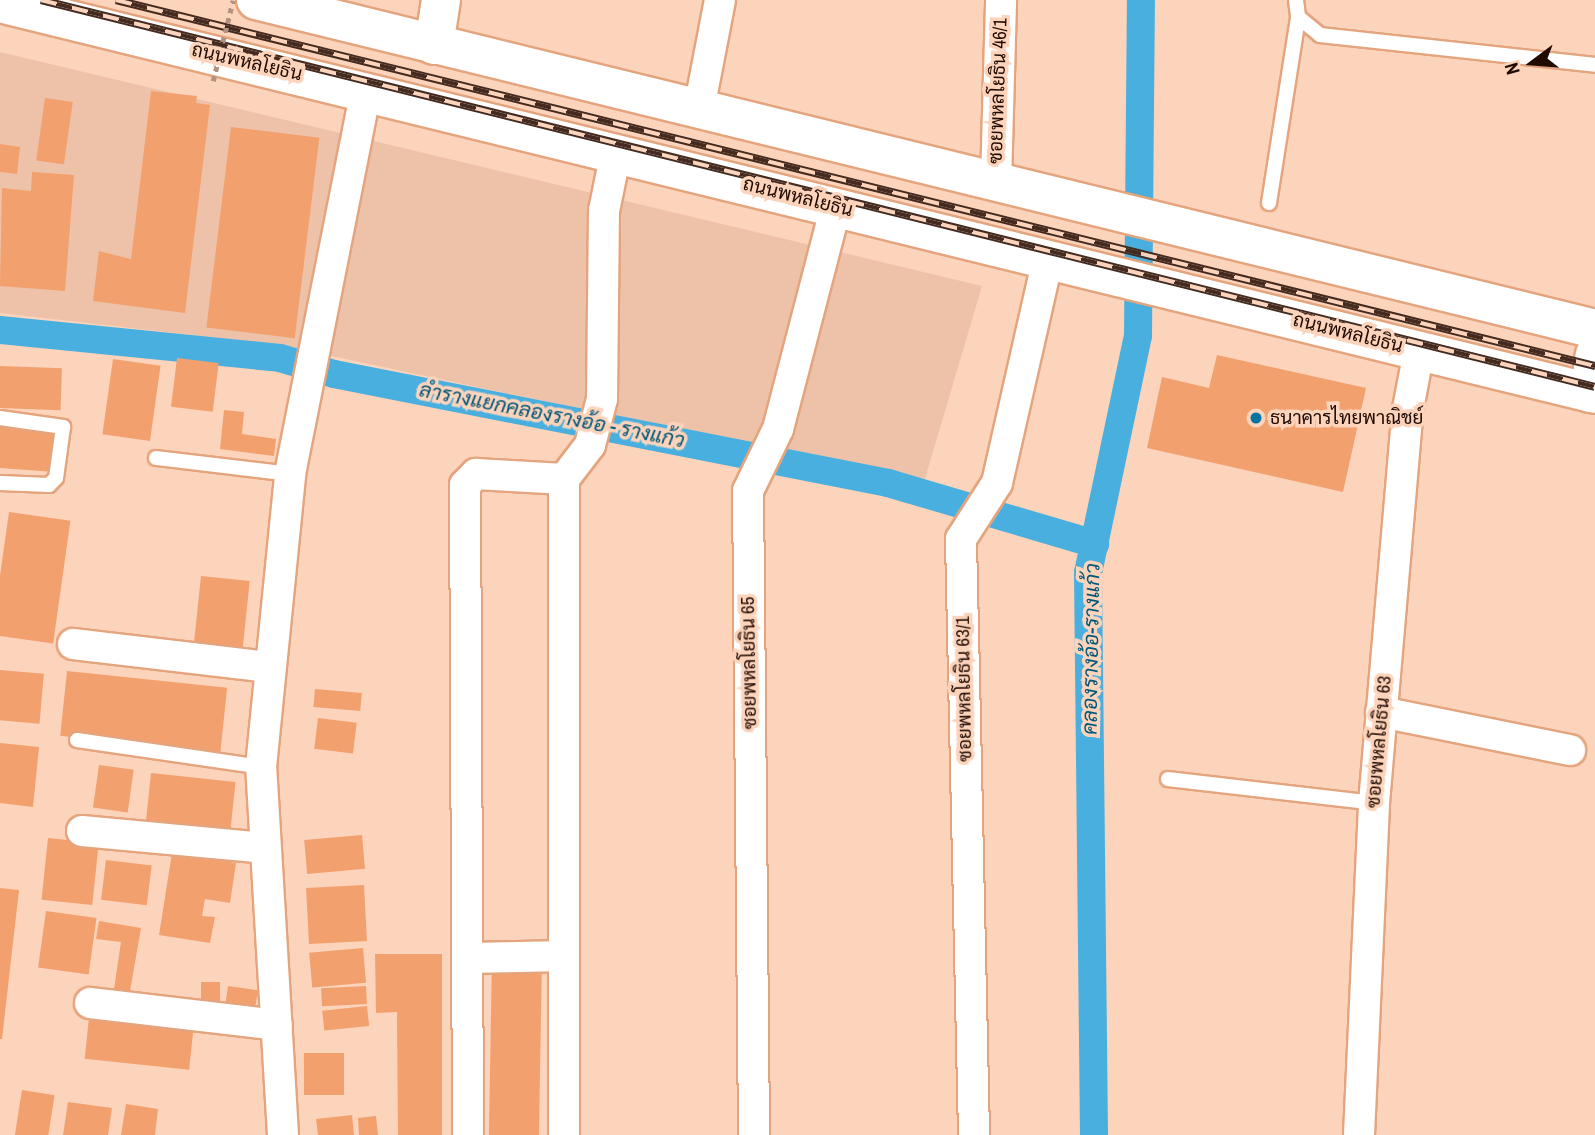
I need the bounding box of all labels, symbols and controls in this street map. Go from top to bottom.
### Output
street label: ซอยพหลโยธิน 46/1 [984,18,1012,164]
north arrow [1497,28,1567,98]
street label: ถนนพหลโยธิน [190,38,304,86]
text: N [1498,60,1526,78]
street label: ถนนพหลโยธิน [741,172,855,222]
street label: ถนนพหลโยธิน [1291,308,1405,358]
water label: ลำรางแยกคลองรางอ้อ - รางแก้ว [417,377,687,453]
place label: ธนาคารไทยพาณิชย์ [1270,407,1423,429]
marker: ธนาคารไทยพาณิชย์ [1248,410,1264,426]
water label: คลองรางอ้อ-รางแก้ว [1077,563,1105,735]
street label: ซอยพหลโยธิน 65 [736,596,762,730]
street label: ซอยพหลโยธิน 63/1 [951,616,977,762]
street label: ซอยพหลโยธิน 63 [1362,675,1396,809]

